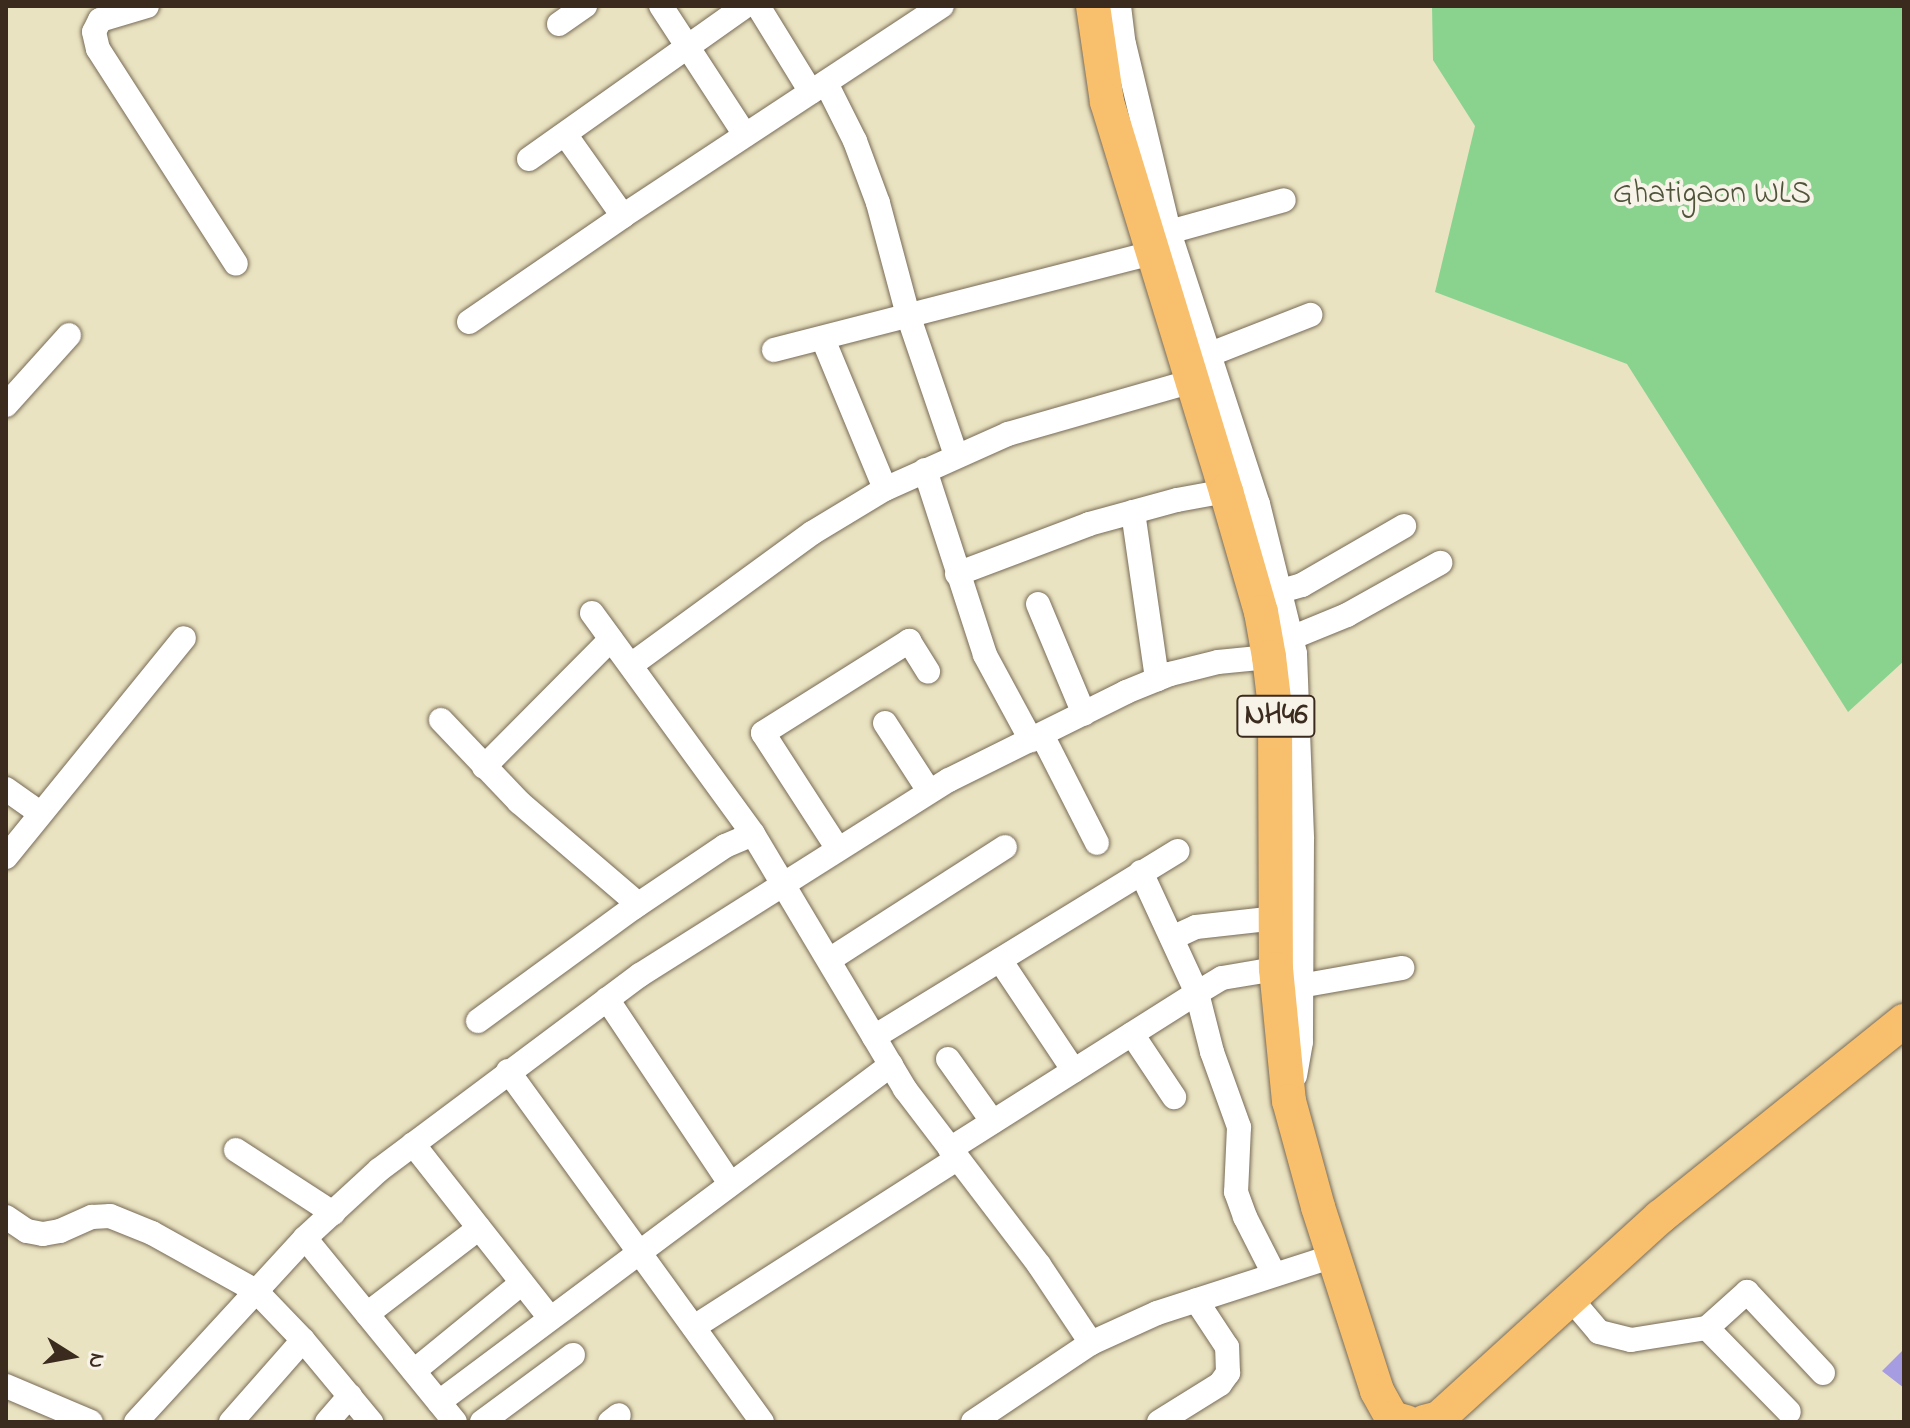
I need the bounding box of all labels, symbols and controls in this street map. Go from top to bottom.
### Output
park label: Ghatigaon WLS [1613,176,1811,214]
road number: NH46 [1236,690,1316,742]
north arrow [32,1316,112,1396]
text: N [78,1350,113,1371]

